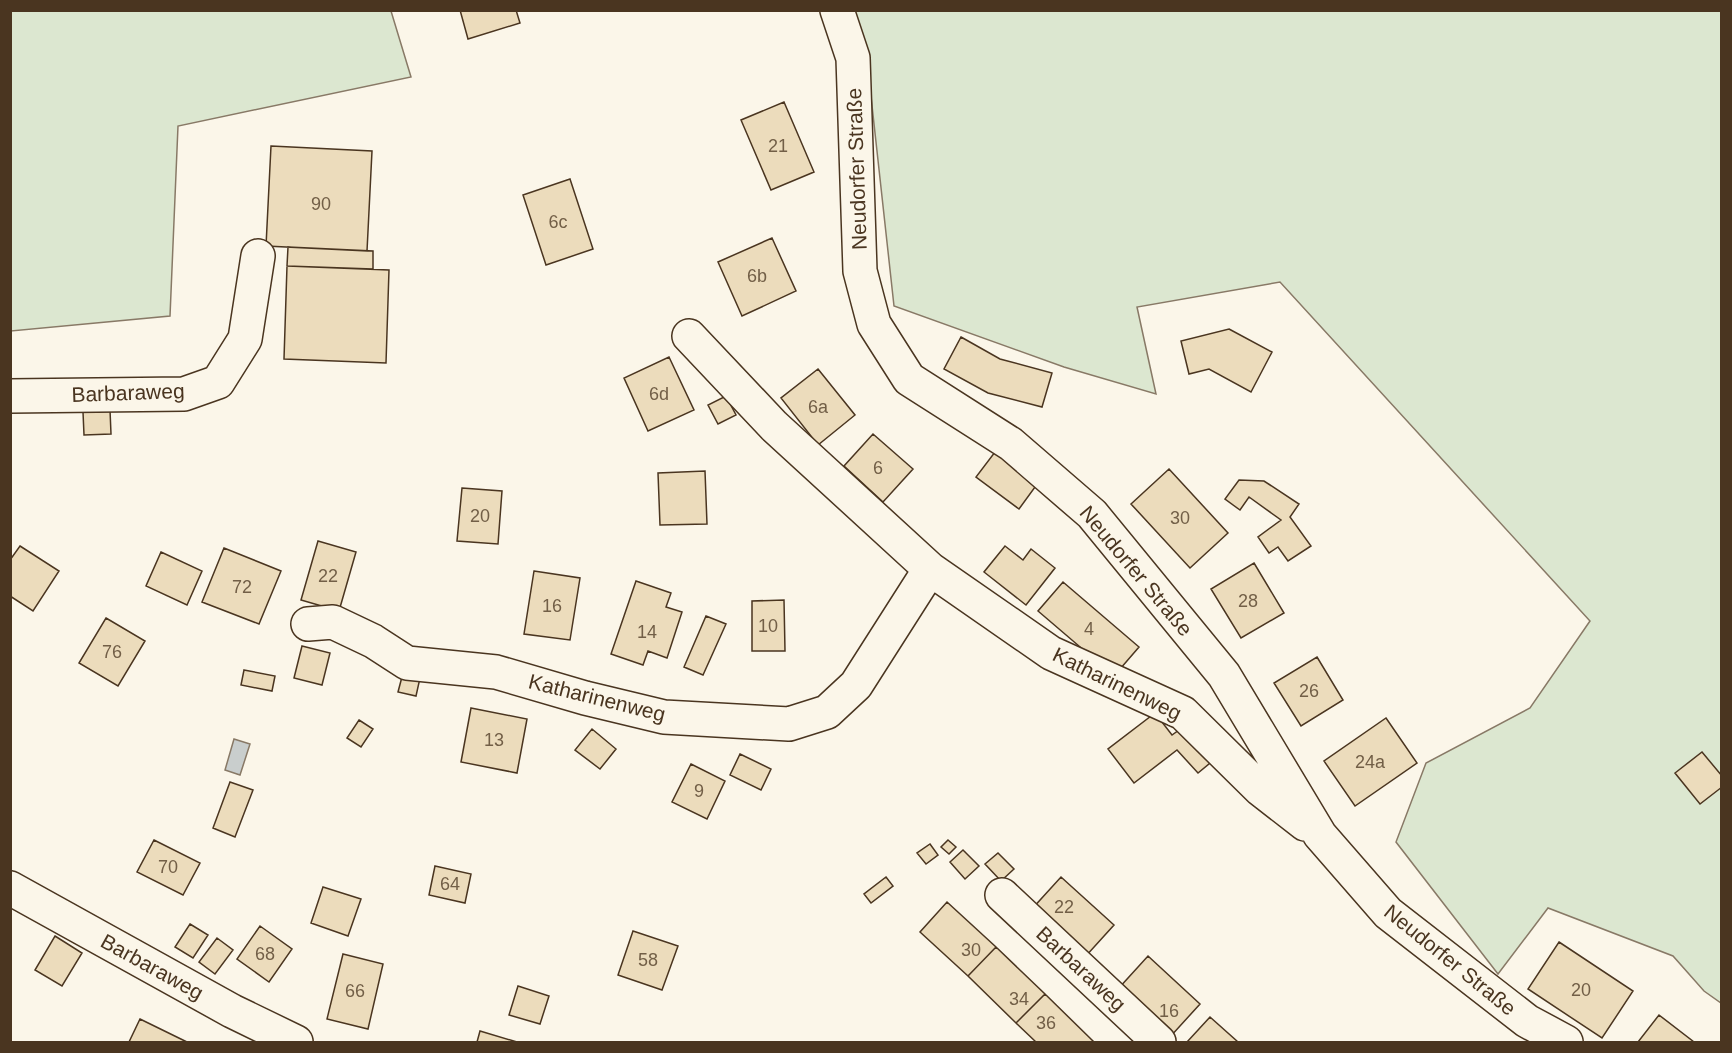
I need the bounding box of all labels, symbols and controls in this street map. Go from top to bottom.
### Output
street label: Neudorfer Straße [842,88,871,250]
house number: 21 [768,136,788,156]
house number: 90 [311,194,331,214]
house number: 6c [548,212,568,232]
house number: 6b [747,266,767,286]
street label: Barbaraweg [71,379,185,406]
house number: 6d [649,384,669,404]
house number: 6a [808,397,829,417]
house number: 6 [873,458,883,478]
street label: Neudorfer Straße [1075,501,1197,640]
house number: 20 [470,506,490,526]
house number: 30 [1170,508,1190,528]
house number: 22 [318,566,338,586]
house number: 72 [232,577,252,597]
house number: 28 [1238,591,1258,611]
house number: 16 [542,596,562,616]
house number: 10 [758,616,778,636]
house number: 4 [1084,619,1094,639]
house number: 14 [637,622,657,642]
house number: 76 [102,642,122,662]
street label: Katharinenweg [1049,643,1185,725]
street label: Katharinenweg [526,669,668,726]
house number: 26 [1299,681,1319,701]
house number: 13 [484,730,504,750]
house number: 24a [1355,752,1386,772]
house number: 9 [694,781,704,801]
house number: 70 [158,857,178,877]
house number: 64 [440,874,460,894]
house number: 22 [1054,897,1074,917]
street label: Neudorfer Straße [1380,900,1521,1020]
street label: Barbaraweg [1032,922,1131,1016]
street label: Barbaraweg [97,929,207,1004]
house number: 30 [961,940,981,960]
house number: 68 [255,944,275,964]
house number: 58 [638,950,658,970]
house number: 20 [1571,980,1591,1000]
house number: 66 [345,981,365,1001]
house number: 34 [1009,989,1029,1009]
house number: 16 [1159,1001,1179,1021]
house number: 36 [1036,1013,1056,1033]

